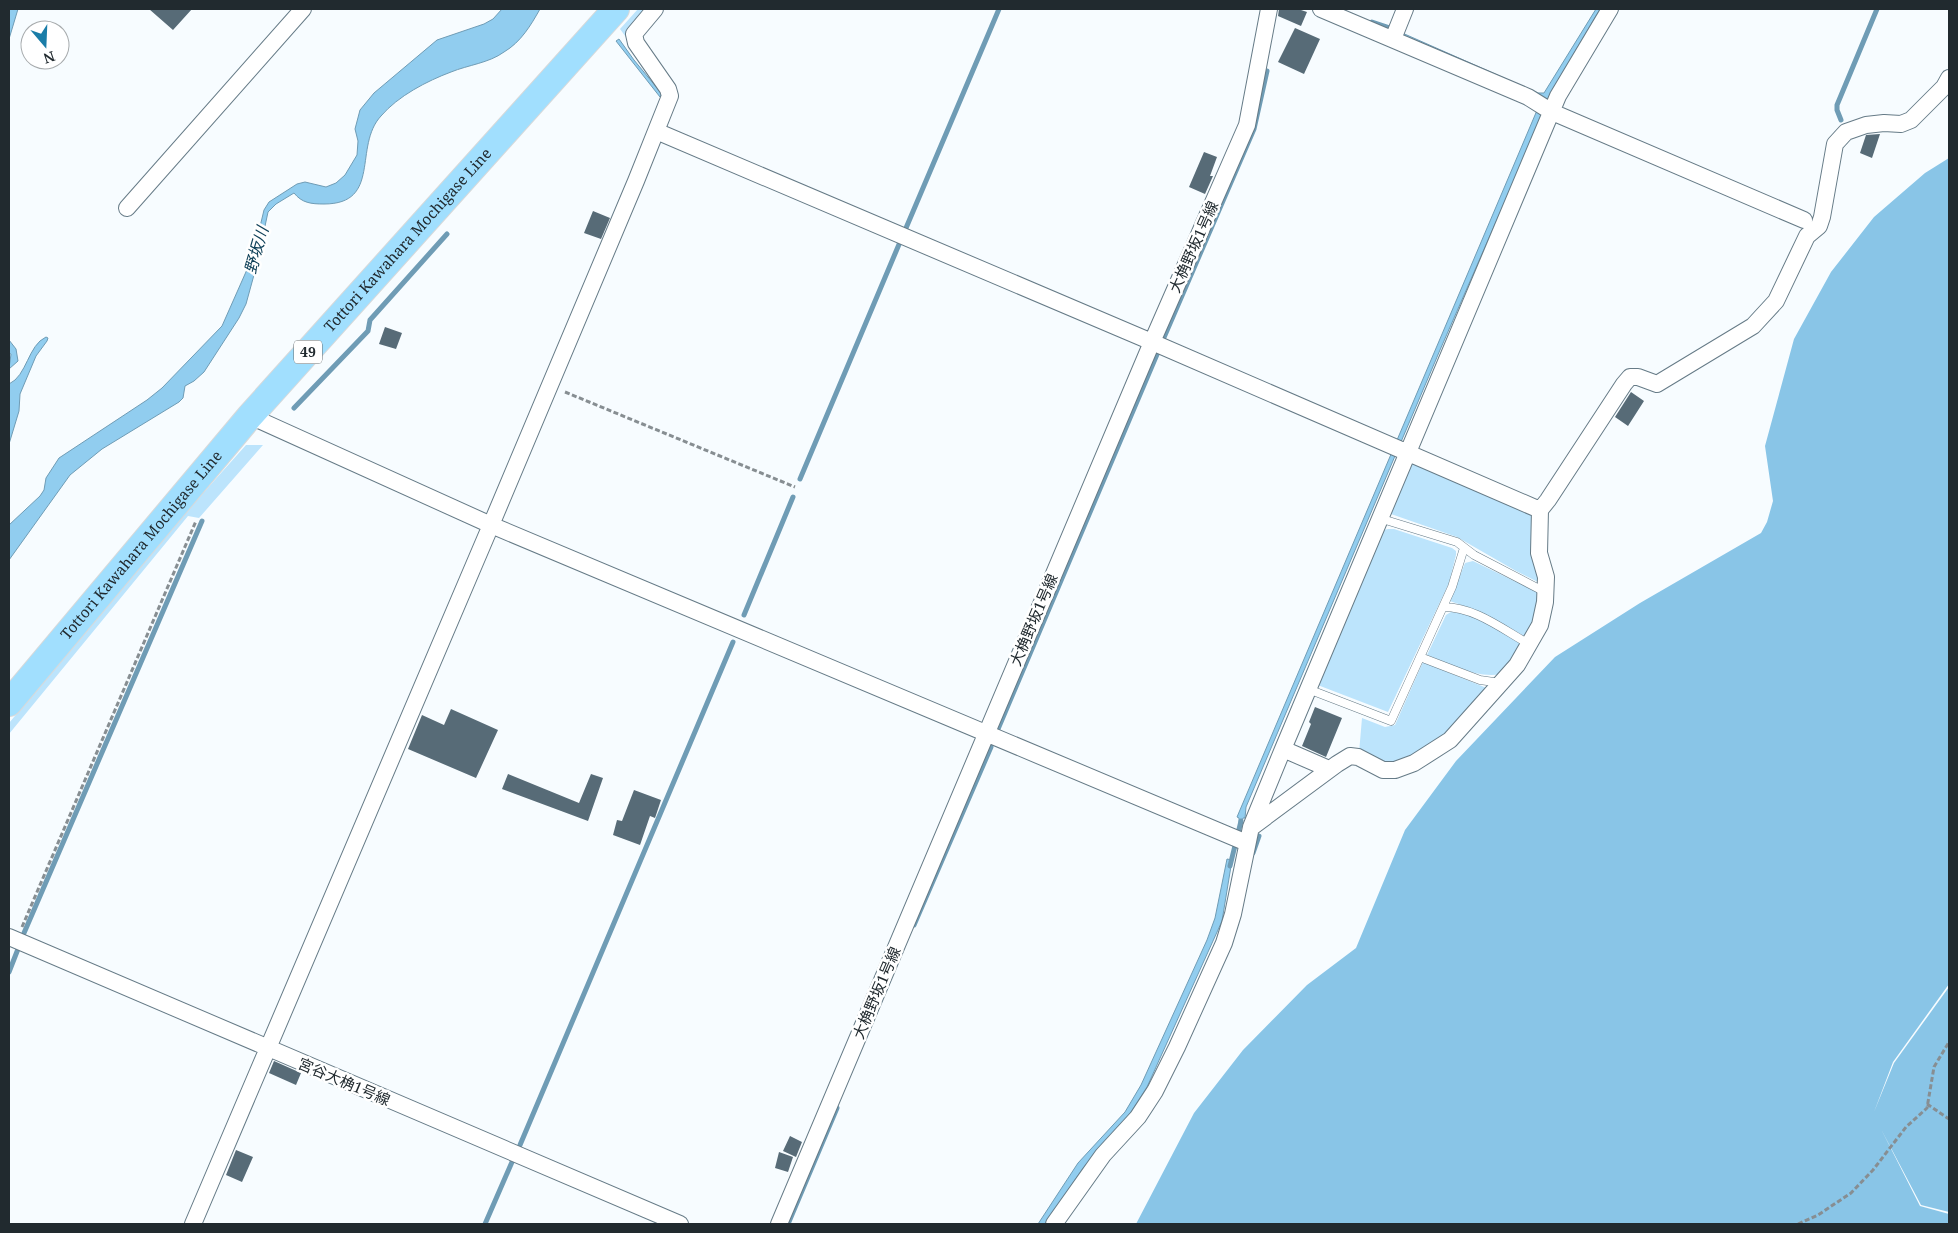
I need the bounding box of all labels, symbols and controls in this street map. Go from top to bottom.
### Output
north arrow [20,20,70,70]
text: N [41,47,58,69]
street label: Tottori Kawahara Mochigase Line [319,143,495,336]
street label: 大桷野坂1号線 [1164,198,1222,296]
water label: 野坂川 [239,222,274,276]
road number: 49 [294,341,322,364]
street label: Tottori Kawahara Mochigase Line [55,446,226,643]
street label: 大桷野坂1号線 [1005,570,1062,669]
street label: 大桷野坂1号線 [848,943,905,1042]
street label: 宮谷大桷1号線 [295,1053,394,1110]

